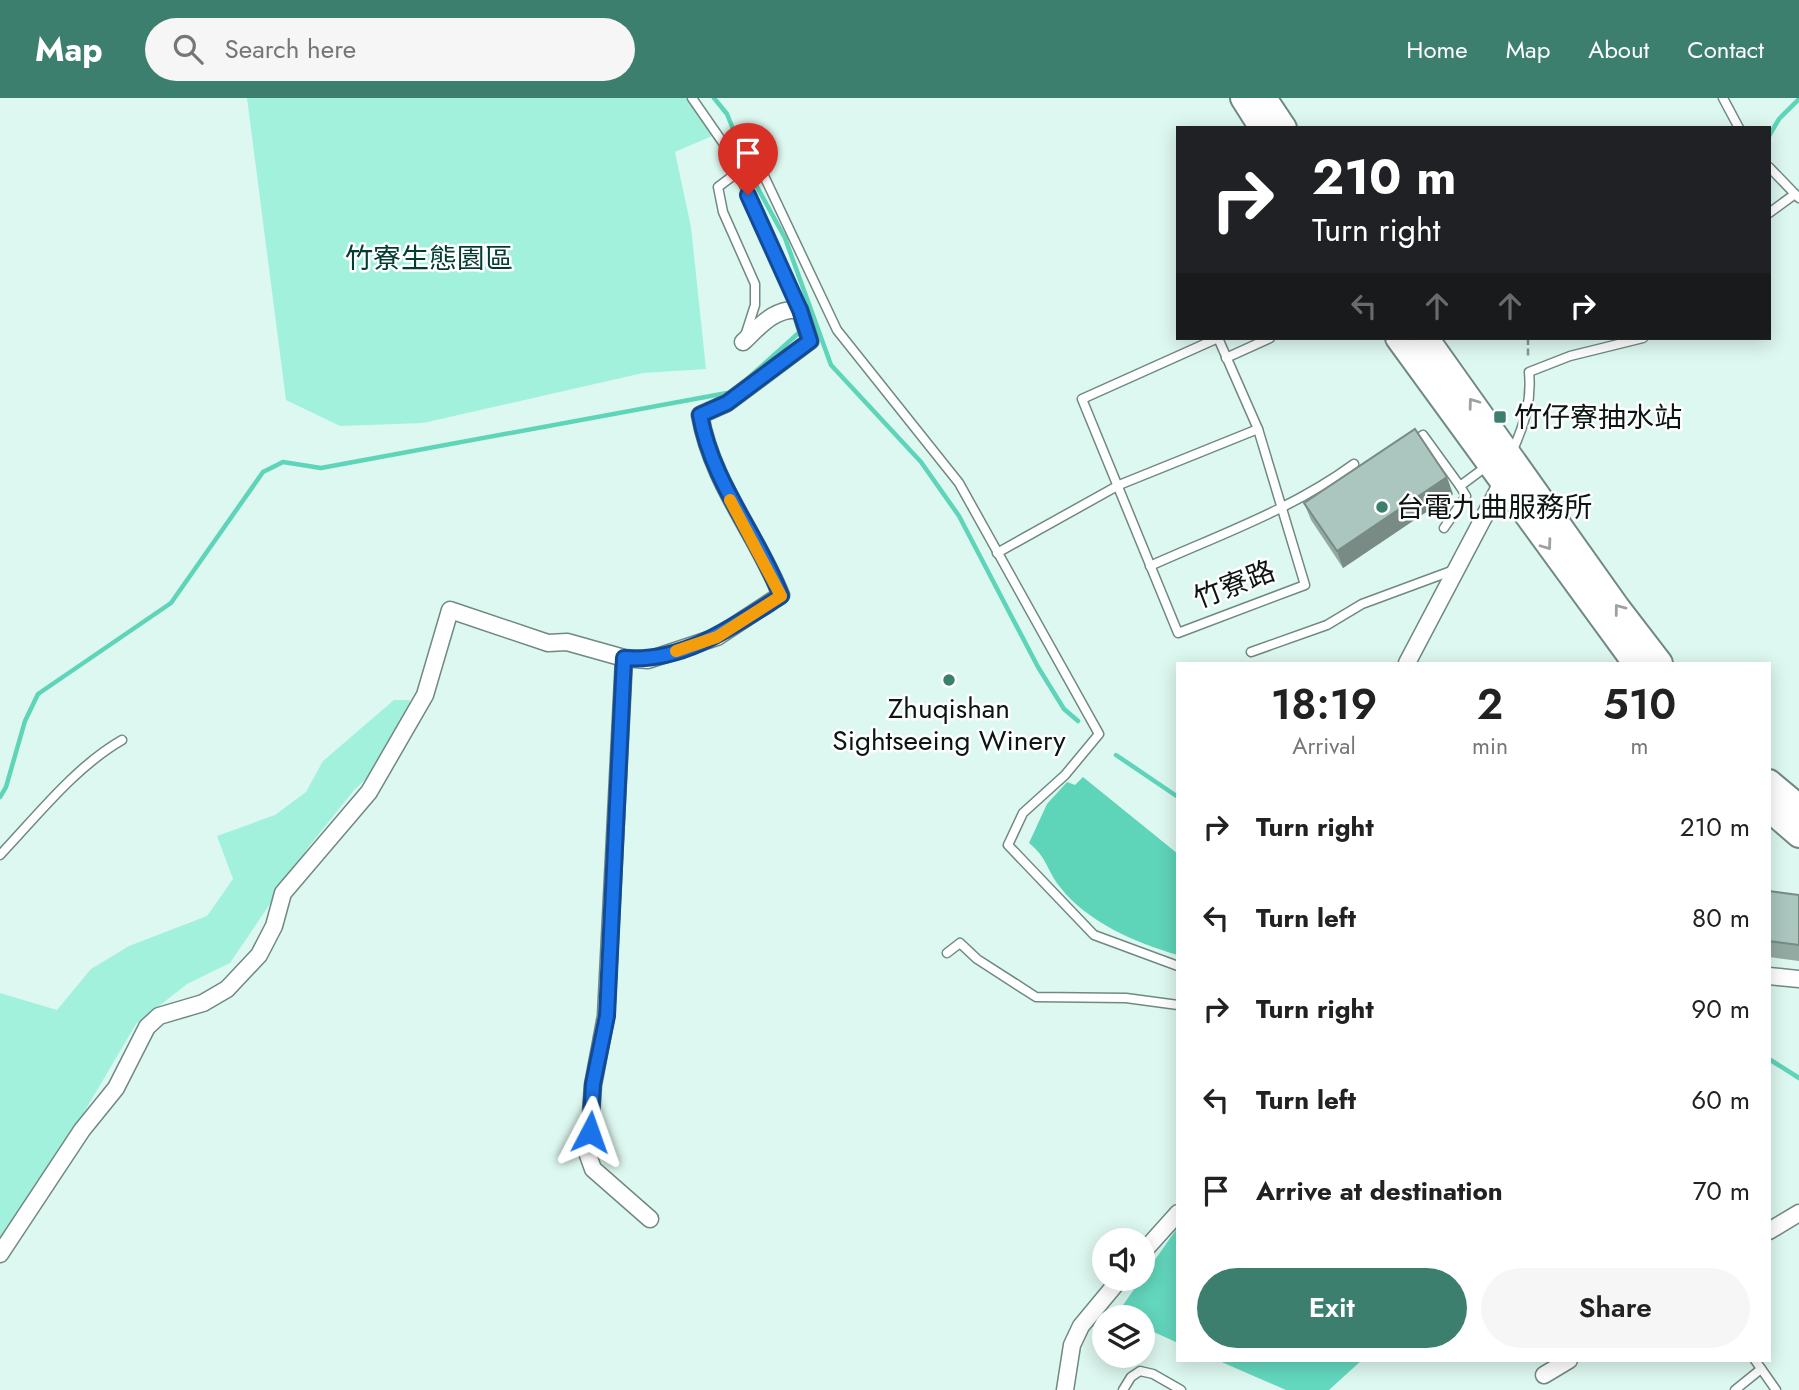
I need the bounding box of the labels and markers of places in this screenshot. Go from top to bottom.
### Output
pin [718,123,778,195]
place label: 竹仔寮抽水站 [1514,397,1682,438]
marker: 竹仔寮抽水站 [1492,409,1508,425]
place label: 台電九曲服務所 [1396,487,1592,528]
marker: 台電九曲服務所 [1374,499,1390,515]
marker: Zhuqishan Sightseeing Winery [941,672,957,688]
place label: Zhuqishan Sightseeing Winery [832,688,1066,761]

